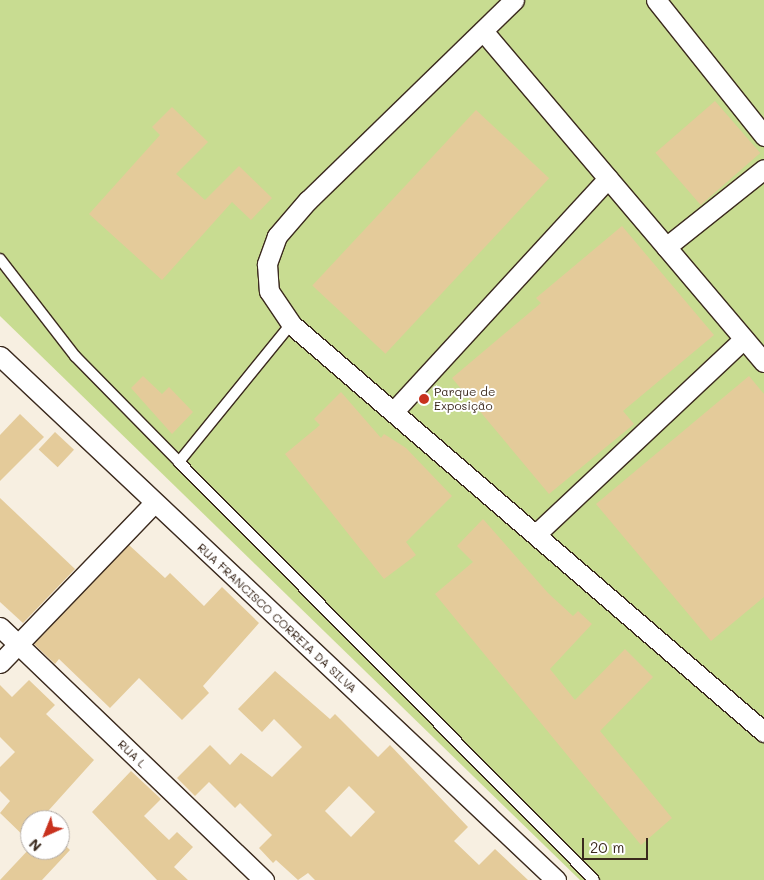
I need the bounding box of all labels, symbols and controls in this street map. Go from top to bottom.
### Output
place label: Parque de Exposição [434,385,495,413]
marker: Parque de Exposição [418,393,430,405]
street label: RUA FRANCISCO CORREIA DA SILVA [194,540,360,696]
street label: RUA L [115,737,149,771]
north arrow [20,810,70,860]
scale bar [584,828,650,860]
text: N [25,835,45,856]
text: 20 m [590,837,624,857]

